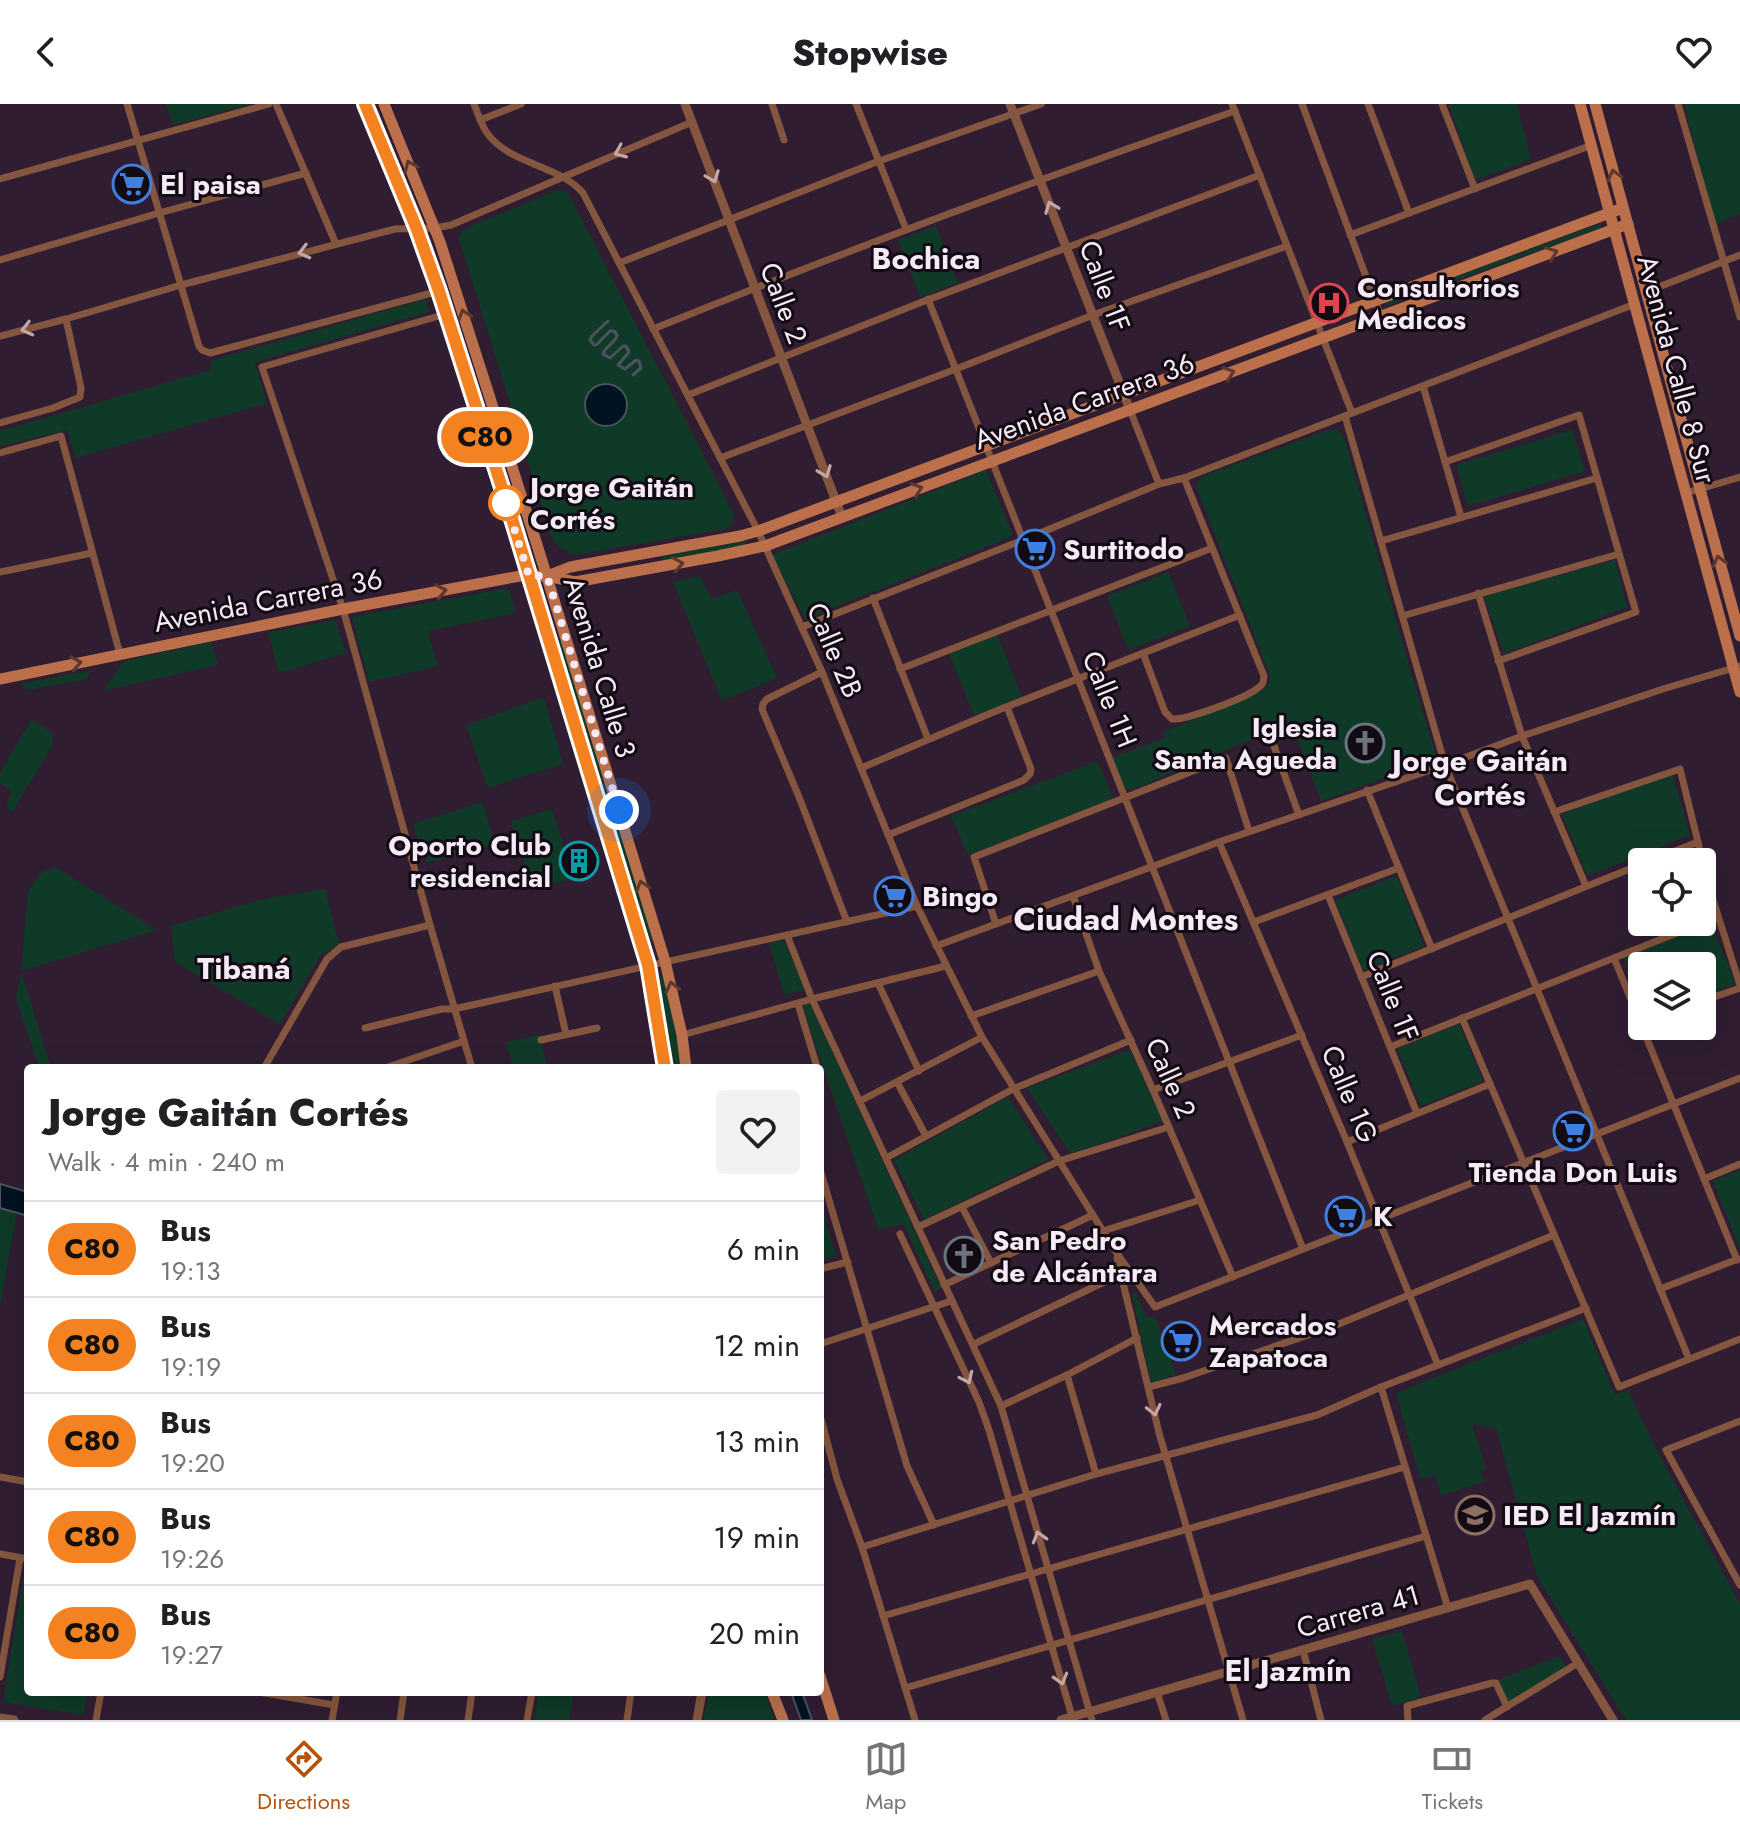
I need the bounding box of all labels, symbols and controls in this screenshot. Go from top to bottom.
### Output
text: Stopwise [792,26,948,78]
icon: back [24,30,68,74]
icon: heart [1672,30,1716,74]
one-way arrow [614,143,628,159]
one-way arrow [403,160,419,174]
supermarket icon: El paisa [111,163,153,205]
place label: El paisa [160,164,261,205]
one-way arrow [1607,168,1624,182]
one-way arrow [703,169,720,183]
one-way arrow [1044,201,1061,215]
street label: Calle 1F [1068,235,1141,338]
district label: Bochica [872,237,980,280]
one-way arrow [298,243,312,260]
one-way arrow [1544,246,1558,263]
street label: Avenida Calle 8 Sur [1626,250,1727,488]
street label: Calle 2 [749,256,818,350]
place label: Consultorios Medicos [1357,267,1520,340]
hospital icon: Consultorios Medicos [1308,282,1350,324]
one-way arrow [457,308,473,322]
one-way arrow [20,320,34,337]
street label: Avenida Carrera 36 [968,343,1200,460]
one-way arrow [1221,366,1235,383]
line badge: C80 [439,411,531,463]
text: C80 [457,416,513,457]
one-way arrow [815,464,831,478]
place label: Jorge Gaitán Cortés [525,467,694,540]
one-way arrow [909,482,923,499]
marker: Jorge Gaitán Cortés [489,486,523,520]
supermarket icon: Surtitodo [1014,528,1056,570]
place label: Surtitodo [1063,529,1184,570]
one-way arrow [1712,554,1729,568]
one-way arrow [672,556,685,573]
street label: Avenida Carrera 36 [150,558,386,643]
street label: Avenida Calle 3 [553,572,646,762]
one-way arrow [435,583,448,600]
street label: Calle 2B [796,596,873,704]
street label: Calle 1H [1072,645,1147,754]
one-way arrow [70,656,83,673]
place label: Iglesia Santa Agueda [1154,707,1337,780]
church icon: Iglesia Santa Agueda [1344,722,1386,764]
district label: Jorge Gaitán Cortés [1387,739,1568,816]
your location [599,790,639,830]
place label: Oporto Club residencial [388,825,551,898]
building icon: Oporto Club residencial [558,840,600,882]
map controls [1628,848,1716,1040]
button: locate [1628,848,1716,936]
supermarket icon: Bingo [873,875,915,917]
place label: Bingo [922,876,998,917]
one-way arrow [636,880,652,894]
district label: Ciudad Montes [1014,896,1238,942]
street label: Calle 1F [1356,944,1429,1048]
district label: Tibaná [197,947,291,990]
button: layers [1628,952,1716,1040]
one-way arrow [664,980,681,994]
street label: Calle 2 [1135,1031,1206,1125]
street label: Calle 1G [1311,1039,1388,1149]
text: Jorge Gaitán Cortés [48,1085,409,1140]
button: heart [716,1090,800,1174]
supermarket icon: Tienda Don Luis [1552,1110,1594,1152]
text: Walk · 4 min · 240 m [48,1143,285,1181]
place label: Tienda Don Luis [1469,1152,1678,1193]
supermarket icon: K [1324,1195,1366,1237]
place label: K [1373,1196,1393,1237]
text: Bus [160,1209,211,1252]
place label: San Pedro de Alcántara [992,1220,1158,1293]
text: C80 [64,1228,120,1269]
text: 6 min [727,1228,800,1271]
church icon: San Pedro de Alcántara [943,1235,985,1277]
text: 19:13 [160,1252,220,1290]
text: Bus [160,1305,211,1348]
place label: Mercados Zapatoca [1209,1305,1337,1378]
supermarket icon: Mercados Zapatoca [1160,1320,1202,1362]
text: C80 [64,1324,120,1365]
text: 12 min [713,1324,800,1367]
text: 19:19 [160,1348,221,1386]
one-way arrow [958,1370,974,1384]
text: Bus [160,1401,211,1444]
one-way arrow [1145,1403,1162,1416]
text: C80 [64,1420,120,1461]
text: 13 min [714,1420,800,1463]
text: 19:20 [160,1444,225,1482]
school or university icon: IED El Jazmín [1454,1494,1496,1536]
place label: IED El Jazmín [1503,1495,1676,1536]
text: Bus [160,1497,211,1540]
text: C80 [64,1516,120,1557]
text: 19 min [713,1516,800,1559]
one-way arrow [1032,1531,1048,1545]
text: 19:26 [160,1540,224,1578]
street label: Carrera 41 [1292,1574,1424,1649]
text: Bus [160,1593,211,1636]
text: C80 [64,1612,120,1653]
text: 20 min [709,1612,800,1655]
text: 19:27 [160,1636,223,1674]
district label: El Jazmín [1224,1649,1352,1692]
one-way arrow [1052,1672,1068,1686]
tab: Directions [257,1737,350,1817]
tab: Map [864,1737,908,1817]
tab: Tickets [1422,1737,1483,1817]

